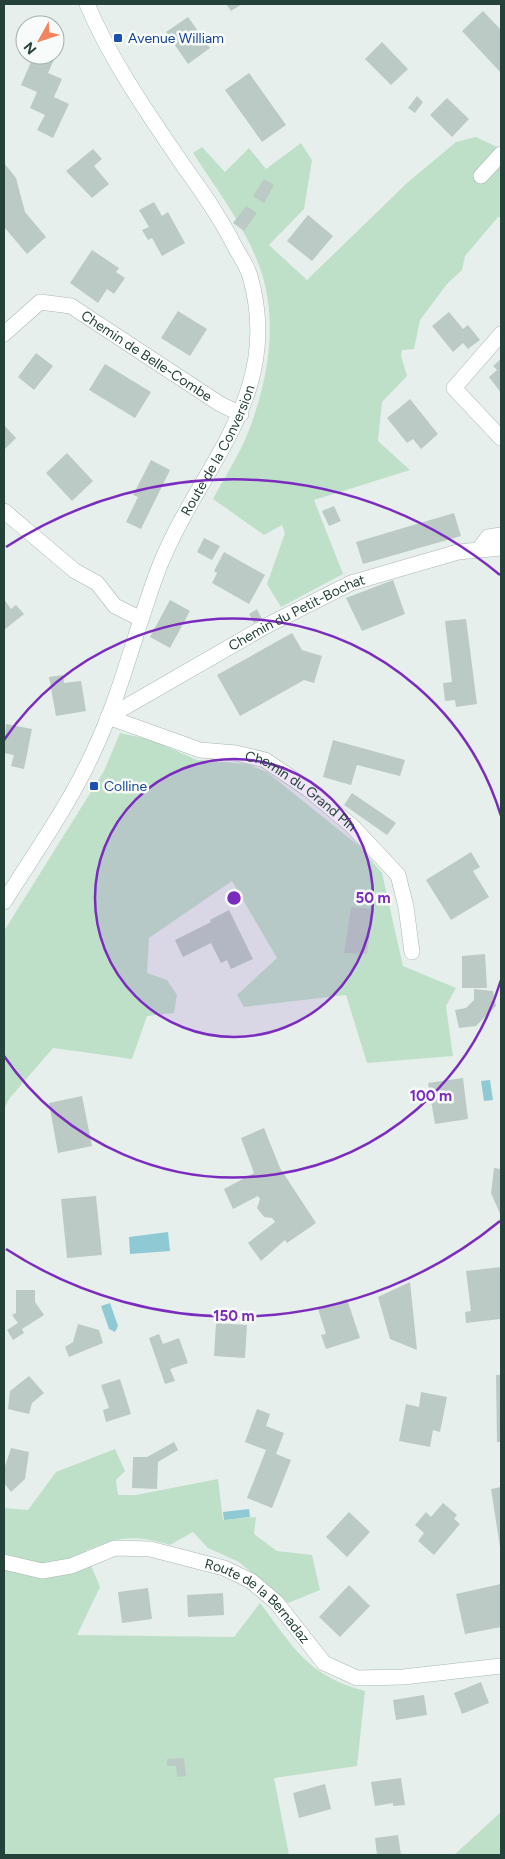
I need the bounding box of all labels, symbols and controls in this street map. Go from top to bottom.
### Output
north arrow [15,15,65,65]
place label: Avenue William [128,30,224,47]
marker: Avenue William [112,32,124,44]
text: N [20,38,40,58]
street label: Chemin de Belle-Combe [78,307,215,406]
street label: Route de la Conversion [177,383,258,519]
street label: Chemin du Petit-Bochat [226,571,367,655]
street label: Chemin du Grand Pin [243,748,360,835]
place label: Colline [104,778,147,795]
marker: Colline [88,780,100,792]
centre of rings [225,889,243,907]
text: 50 m [355,889,391,907]
text: 100 m [410,1087,452,1105]
text: 150 m [213,1307,255,1325]
street label: Route de la Bernadaz [203,1555,313,1647]

